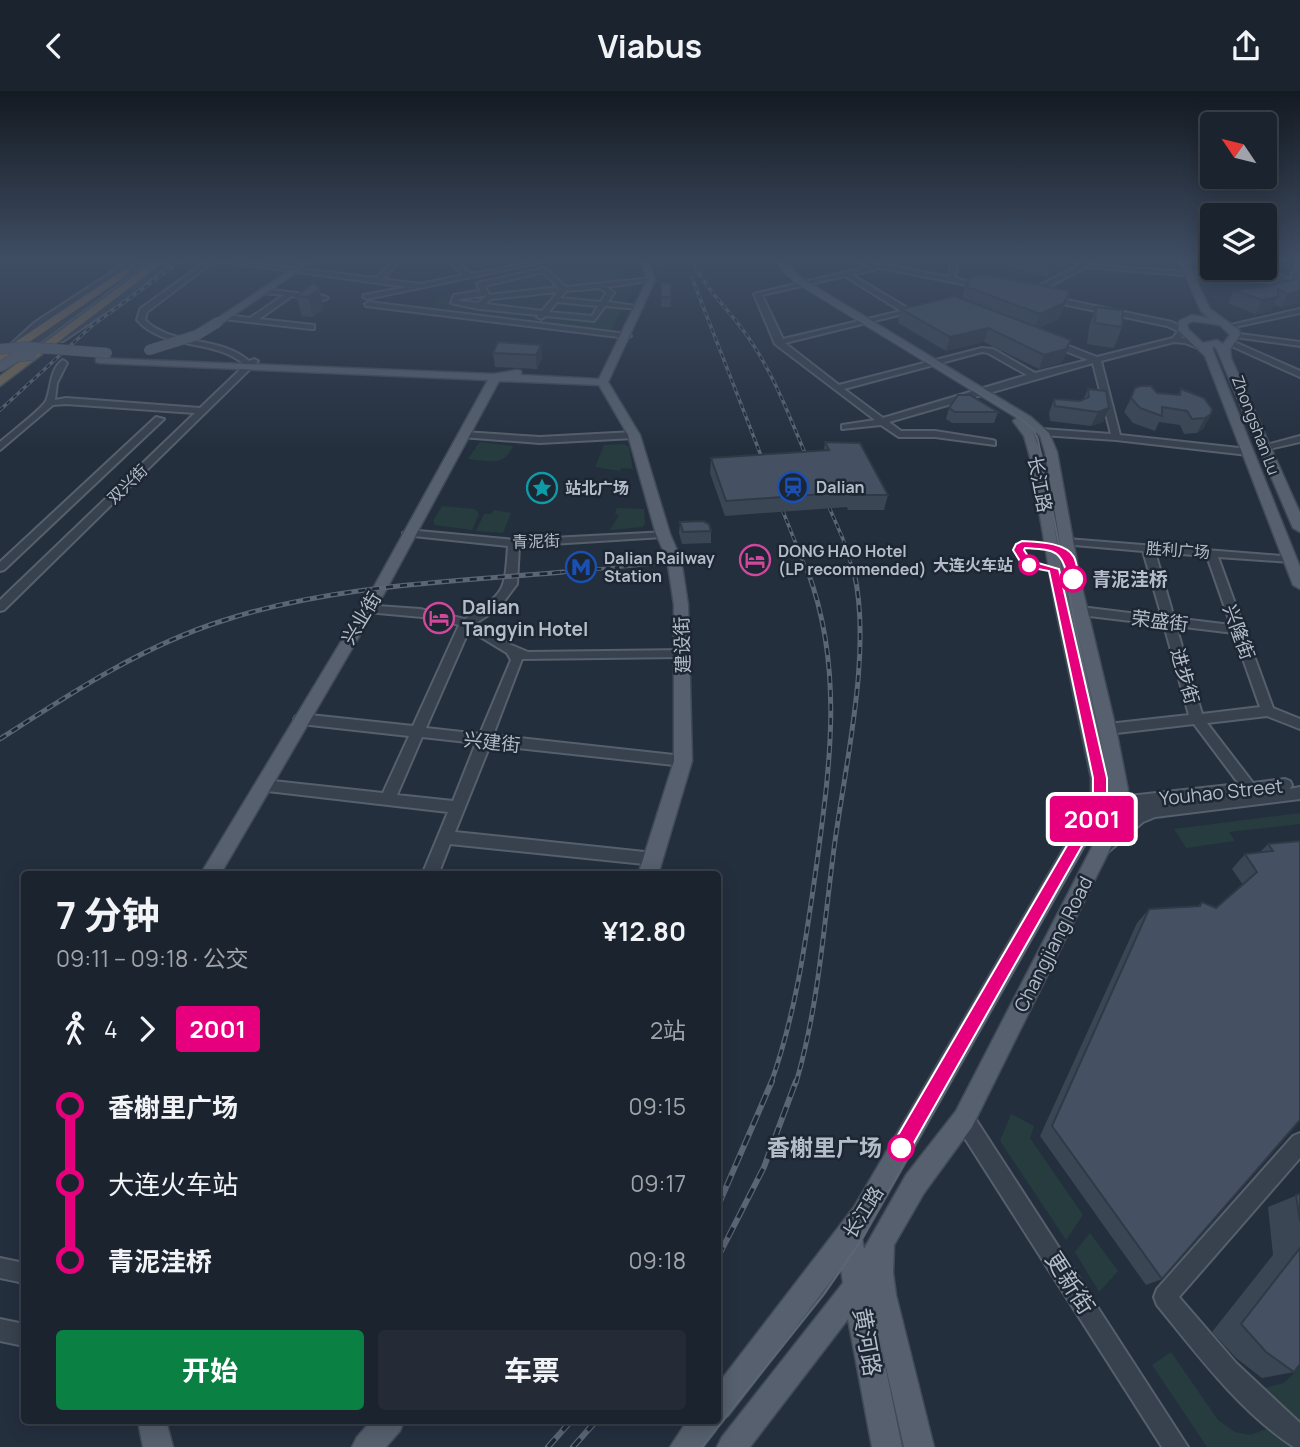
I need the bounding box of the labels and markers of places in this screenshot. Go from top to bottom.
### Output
station icon: Dalian [776,470,810,504]
place icon: 站北广场 [525,471,559,505]
place label: Dalian [816,476,865,498]
place label: 站北广场 [565,477,629,499]
place label: DONG HAO Hotel (LP recommended) [778,540,926,580]
hotel icon: DONG HAO Hotel (LP recommended) [738,543,772,577]
place label: Dalian Railway Station [604,547,715,587]
metro station icon: Dalian Railway Station [564,550,598,584]
place label: 大连火车站 [933,554,1013,576]
marker: 大连火车站 [1019,555,1039,575]
marker: 青泥洼桥 [1060,566,1086,592]
place label: 青泥洼桥 [1092,566,1168,592]
place label: Dalian Tangyin Hotel [462,594,588,642]
hotel icon: Dalian Tangyin Hotel [422,601,456,635]
place label: 香榭里广场 [767,1131,882,1163]
marker: 香榭里广场 [888,1135,914,1161]

